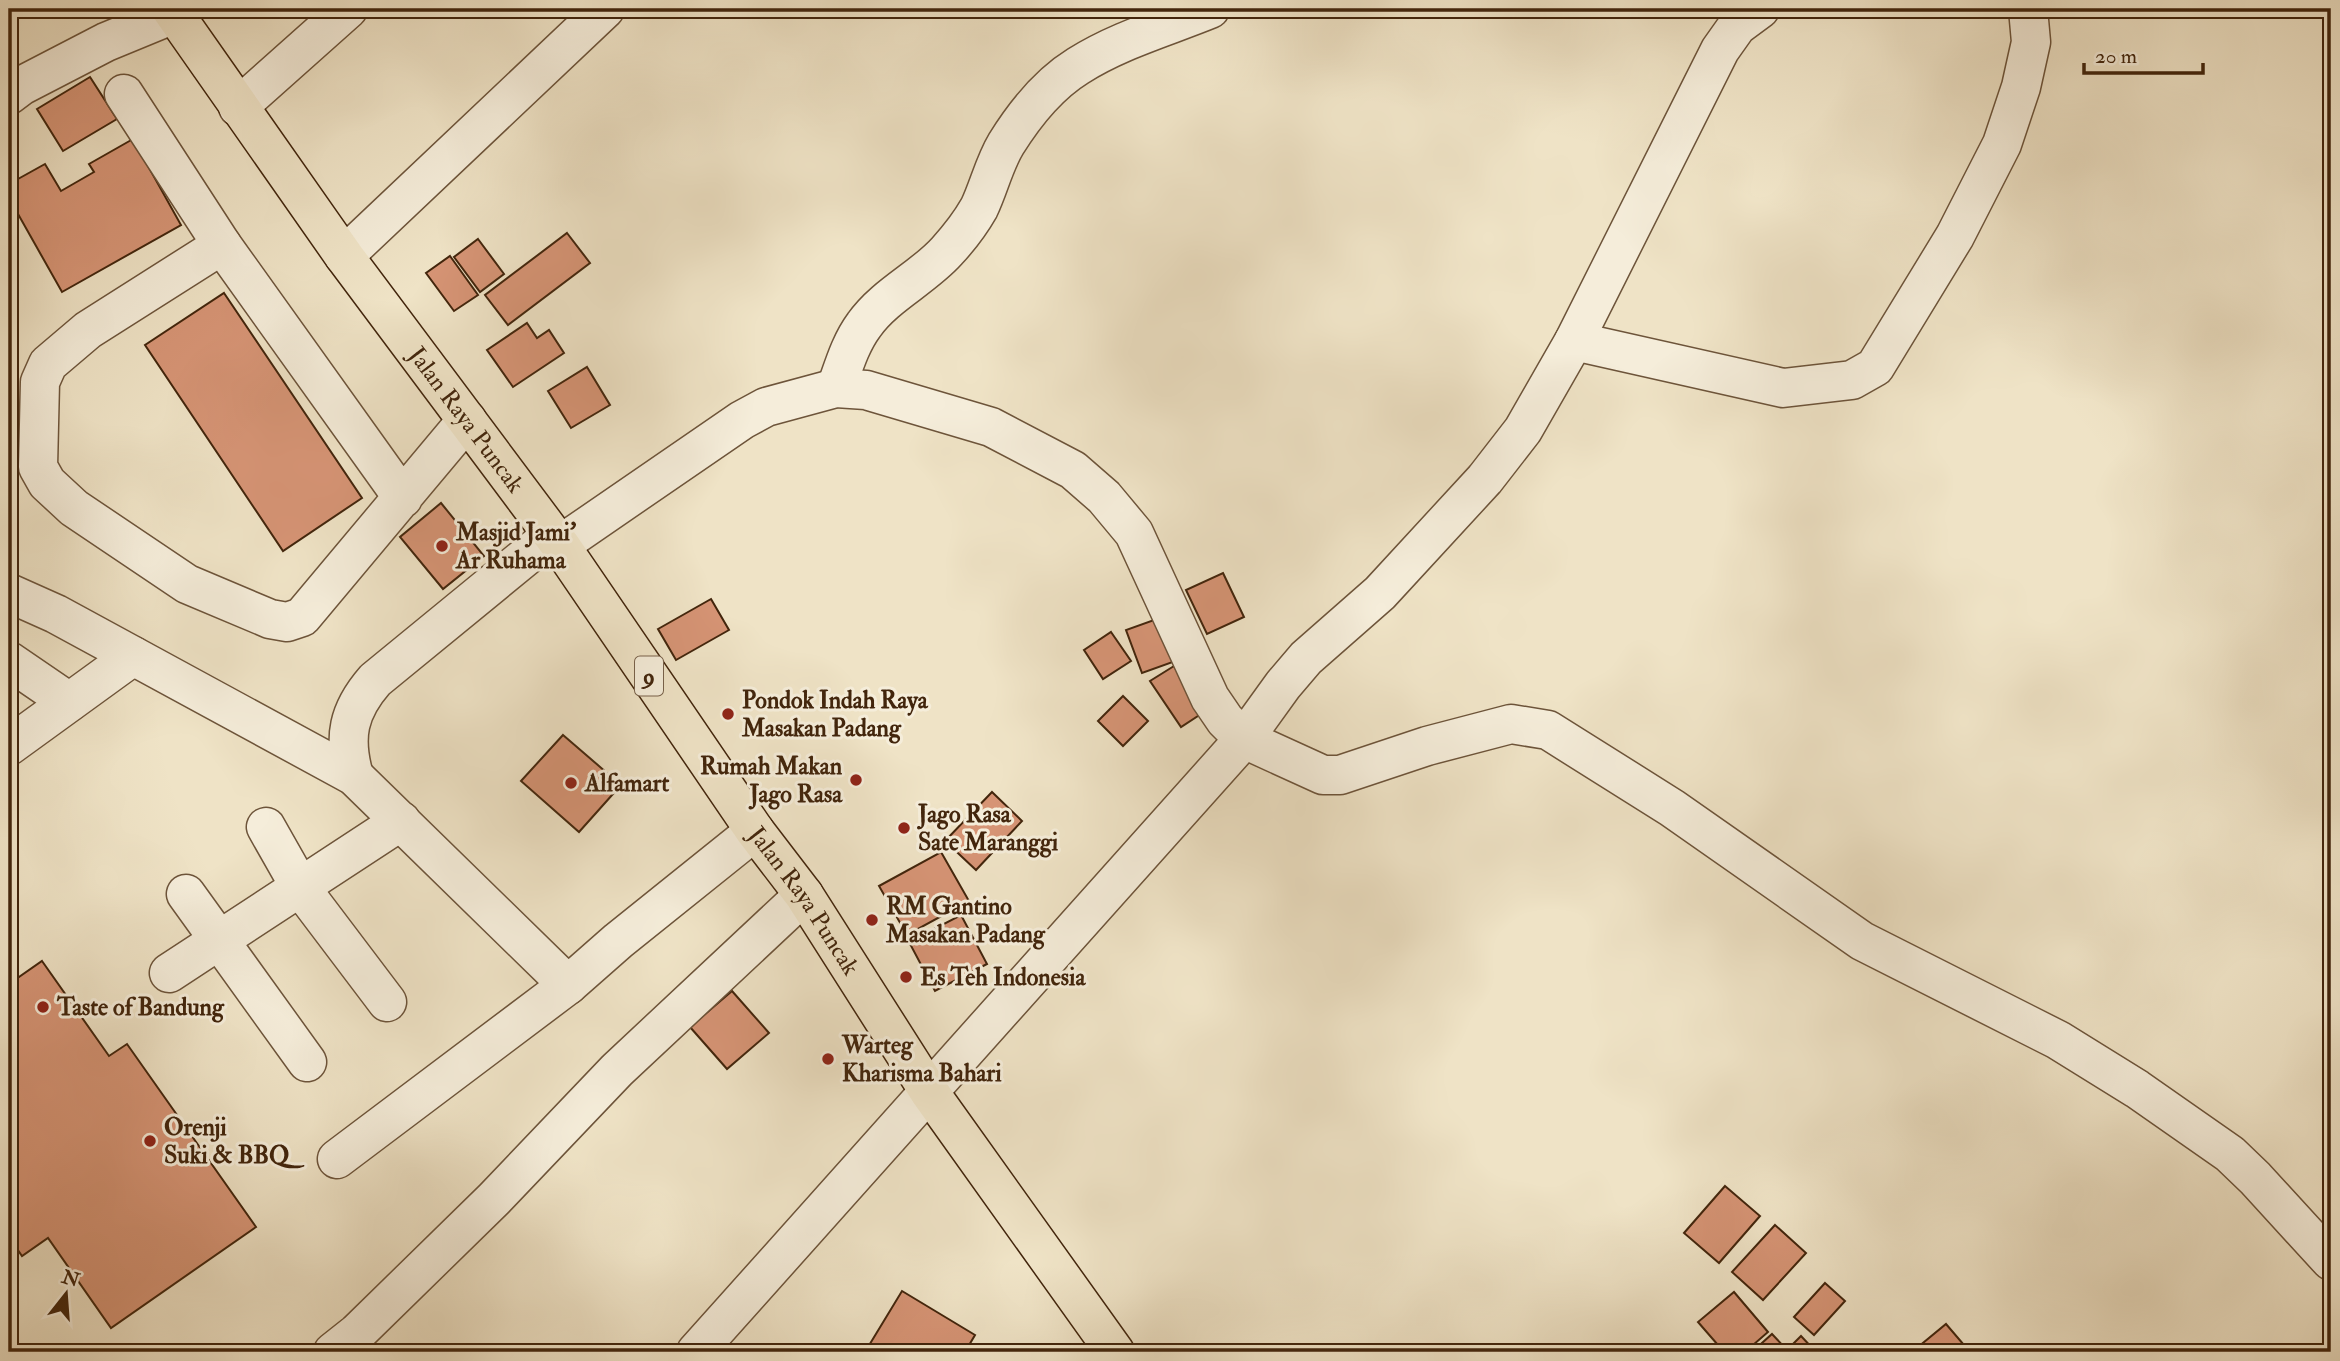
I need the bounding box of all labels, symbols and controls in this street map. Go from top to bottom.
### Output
scale bar [2084,32,2204,76]
text: 20 m [2095,43,2137,70]
street label: Jalan Raya Puncak [401,340,531,499]
place label: Masjid Jami' Ar Ruhama [455,517,577,576]
marker: Masjid Jami' Ar Ruhama [434,538,450,554]
road number: 9 [635,656,663,696]
place label: Pondok Indah Raya Masakan Padang [741,685,929,744]
marker: Pondok Indah Raya Masakan Padang [720,706,736,722]
place label: Rumah Makan Jago Rasa [700,751,843,810]
place label: Alfamart [584,768,669,799]
marker: Rumah Makan Jago Rasa [848,772,864,788]
marker: Alfamart [563,775,579,791]
place label: Jago Rasa Sate Maranggi [917,799,1059,858]
street label: Jalan Raya Puncak [741,819,867,982]
marker: Jago Rasa Sate Maranggi [896,820,912,836]
place label: RM Gantino Masakan Padang [885,891,1046,950]
marker: RM Gantino Masakan Padang [864,912,880,928]
place label: Es Teh Indonesia [920,962,1086,993]
marker: Es Teh Indonesia [898,969,914,985]
place label: Taste of Bandung [56,992,225,1023]
marker: Taste of Bandung [35,999,51,1015]
place label: Warteg Kharisma Bahari [841,1030,1002,1089]
marker: Warteg Kharisma Bahari [820,1051,836,1067]
place label: Orenji Suki & BBQ [164,1112,305,1171]
marker: Orenji Suki & BBQ [142,1133,158,1149]
north arrow [32,1260,102,1330]
text: N [58,1264,83,1293]

